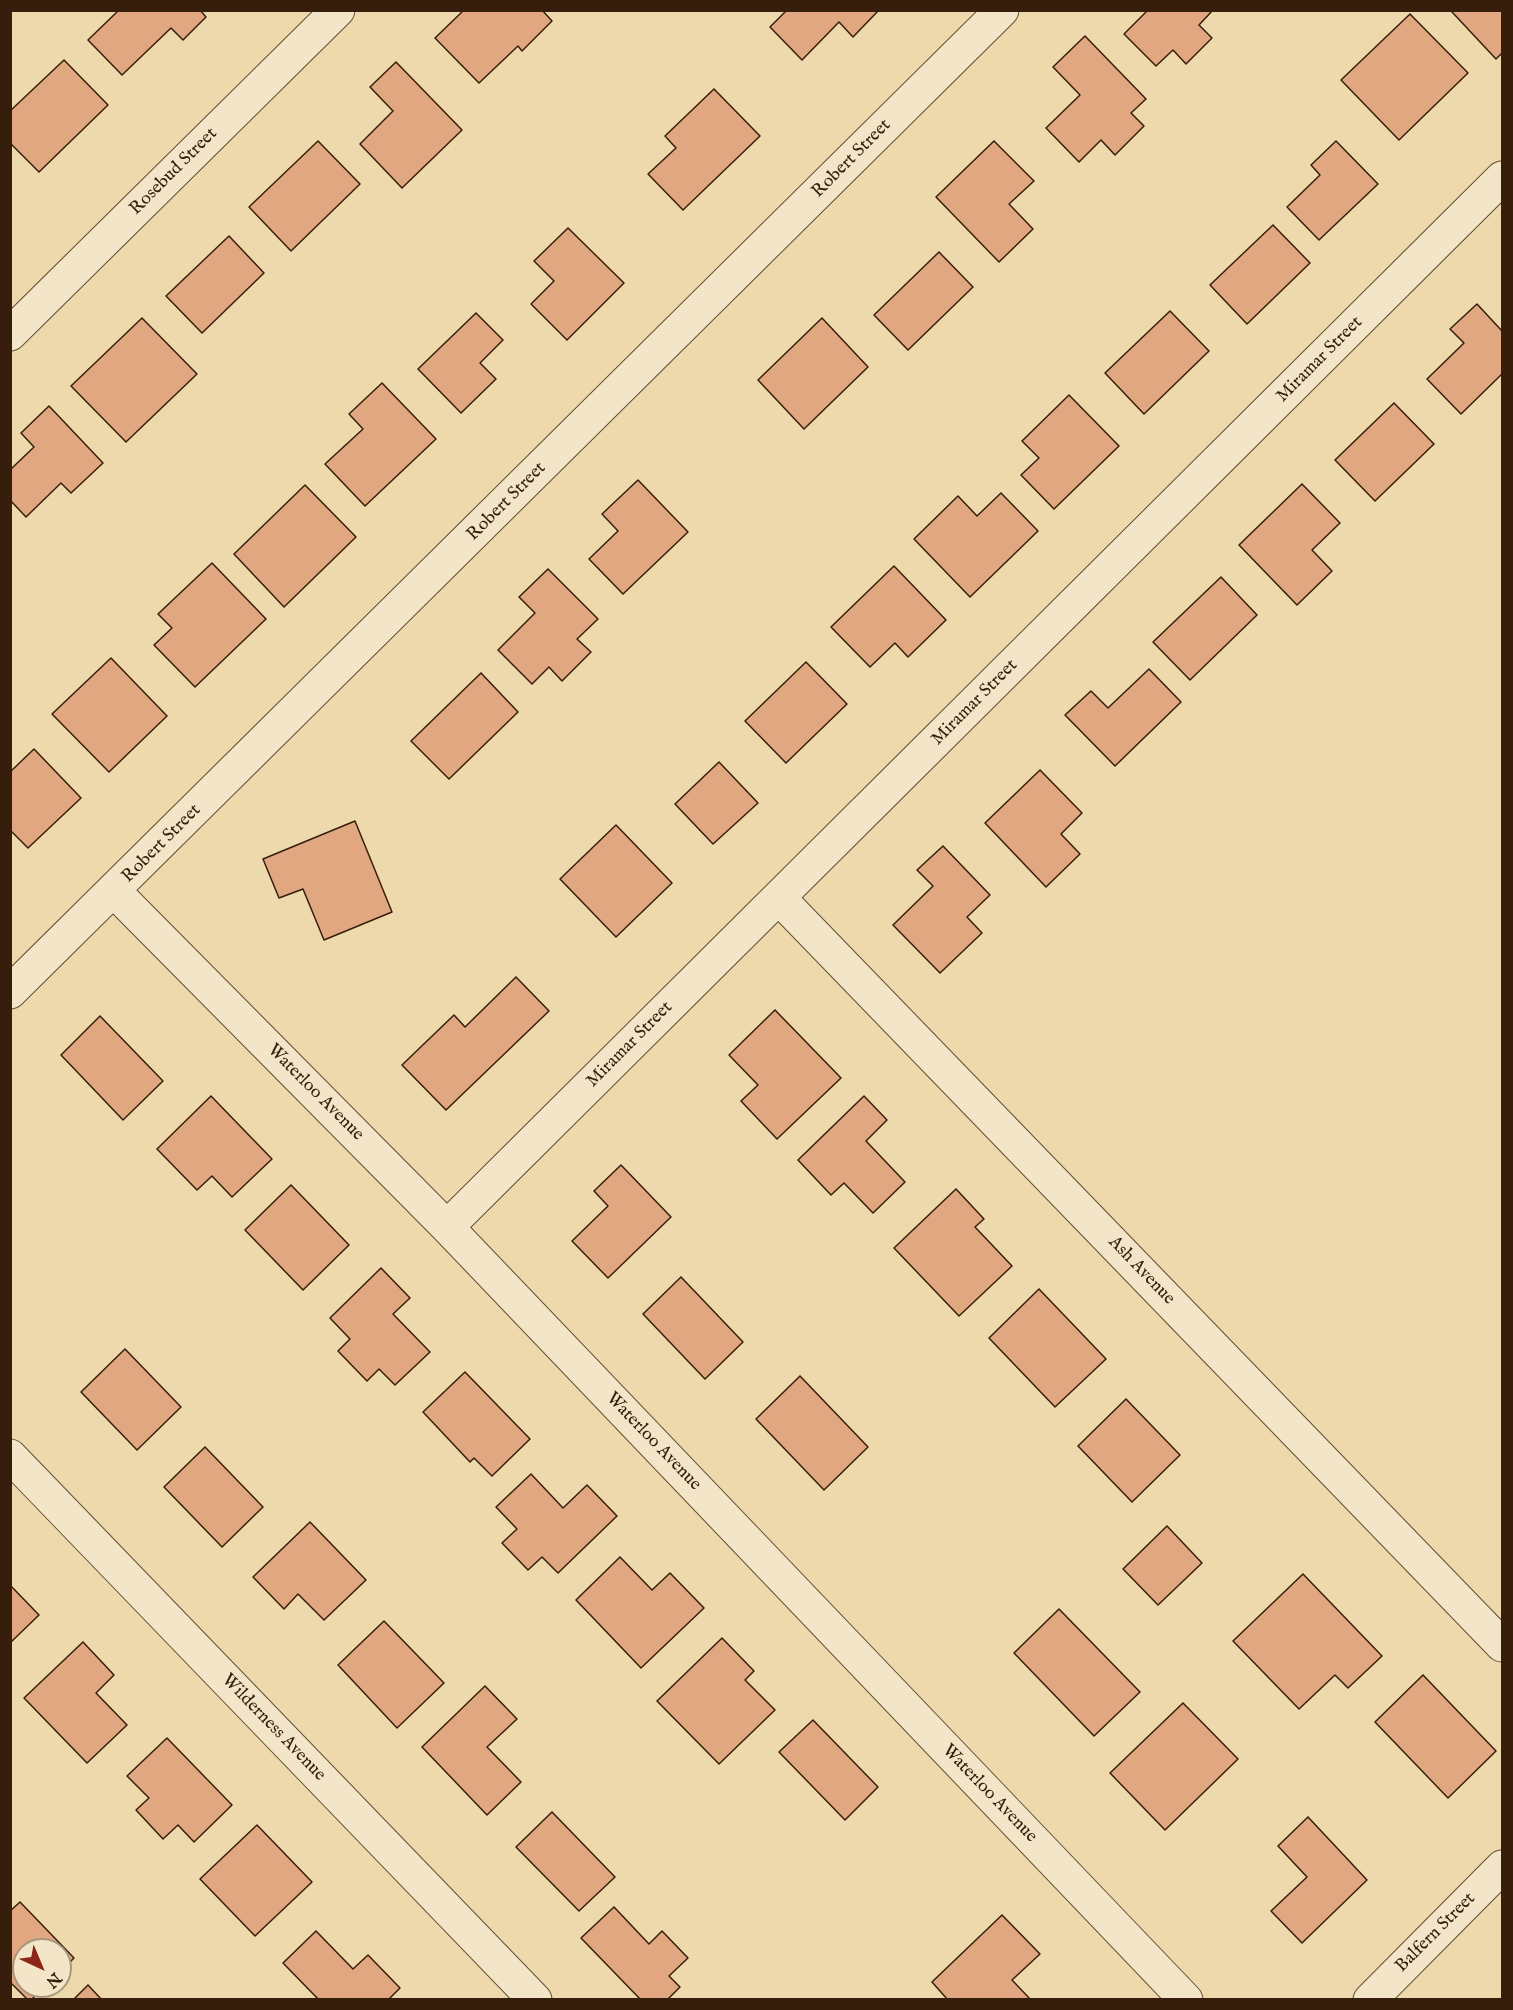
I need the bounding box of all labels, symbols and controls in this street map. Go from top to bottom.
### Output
street label: Robert Street [808,115,896,203]
street label: Rosebud Street [126,124,222,220]
street label: Miramar Street [1272,312,1368,408]
street label: Robert Street [463,458,551,546]
street label: Miramar Street [927,655,1023,751]
street label: Robert Street [118,800,206,888]
street label: Miramar Street [582,997,678,1093]
street label: Waterloo Avenue [262,1040,368,1146]
street label: Ash Avenue [1103,1232,1179,1310]
street label: Waterloo Avenue [601,1388,705,1496]
street label: Wilderness Avenue [216,1670,330,1786]
street label: Waterloo Avenue [937,1740,1041,1848]
street label: Balfern Street [1392,1889,1480,1977]
north arrow [12,1938,72,1998]
text: N [41,1968,65,1992]

